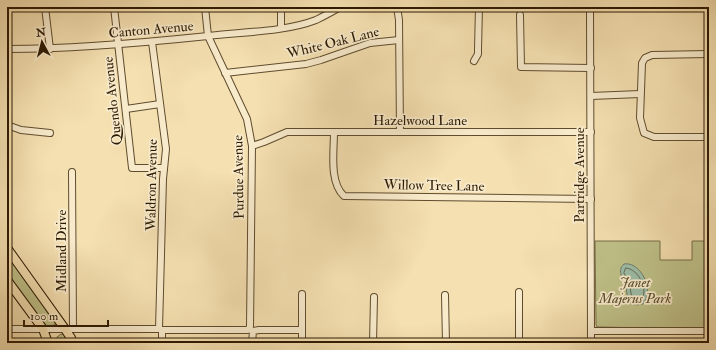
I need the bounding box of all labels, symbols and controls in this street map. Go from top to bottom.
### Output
street label: Canton Avenue [108,17,194,42]
north arrow [22,22,62,62]
street label: White Oak Lane [284,23,381,62]
text: N [34,25,48,40]
street label: Quendo Avenue [99,56,126,146]
street label: Hazelwood Lane [373,112,467,129]
street label: Partridge Avenue [571,127,588,223]
street label: Purdue Avenue [229,135,248,219]
street label: Waldron Avenue [142,139,161,232]
street label: Willow Tree Lane [382,176,485,195]
street label: Midland Drive [53,210,70,292]
park label: Janet Majerus Park [598,274,671,307]
scale bar [24,302,108,328]
text: 100 m [30,309,59,324]

